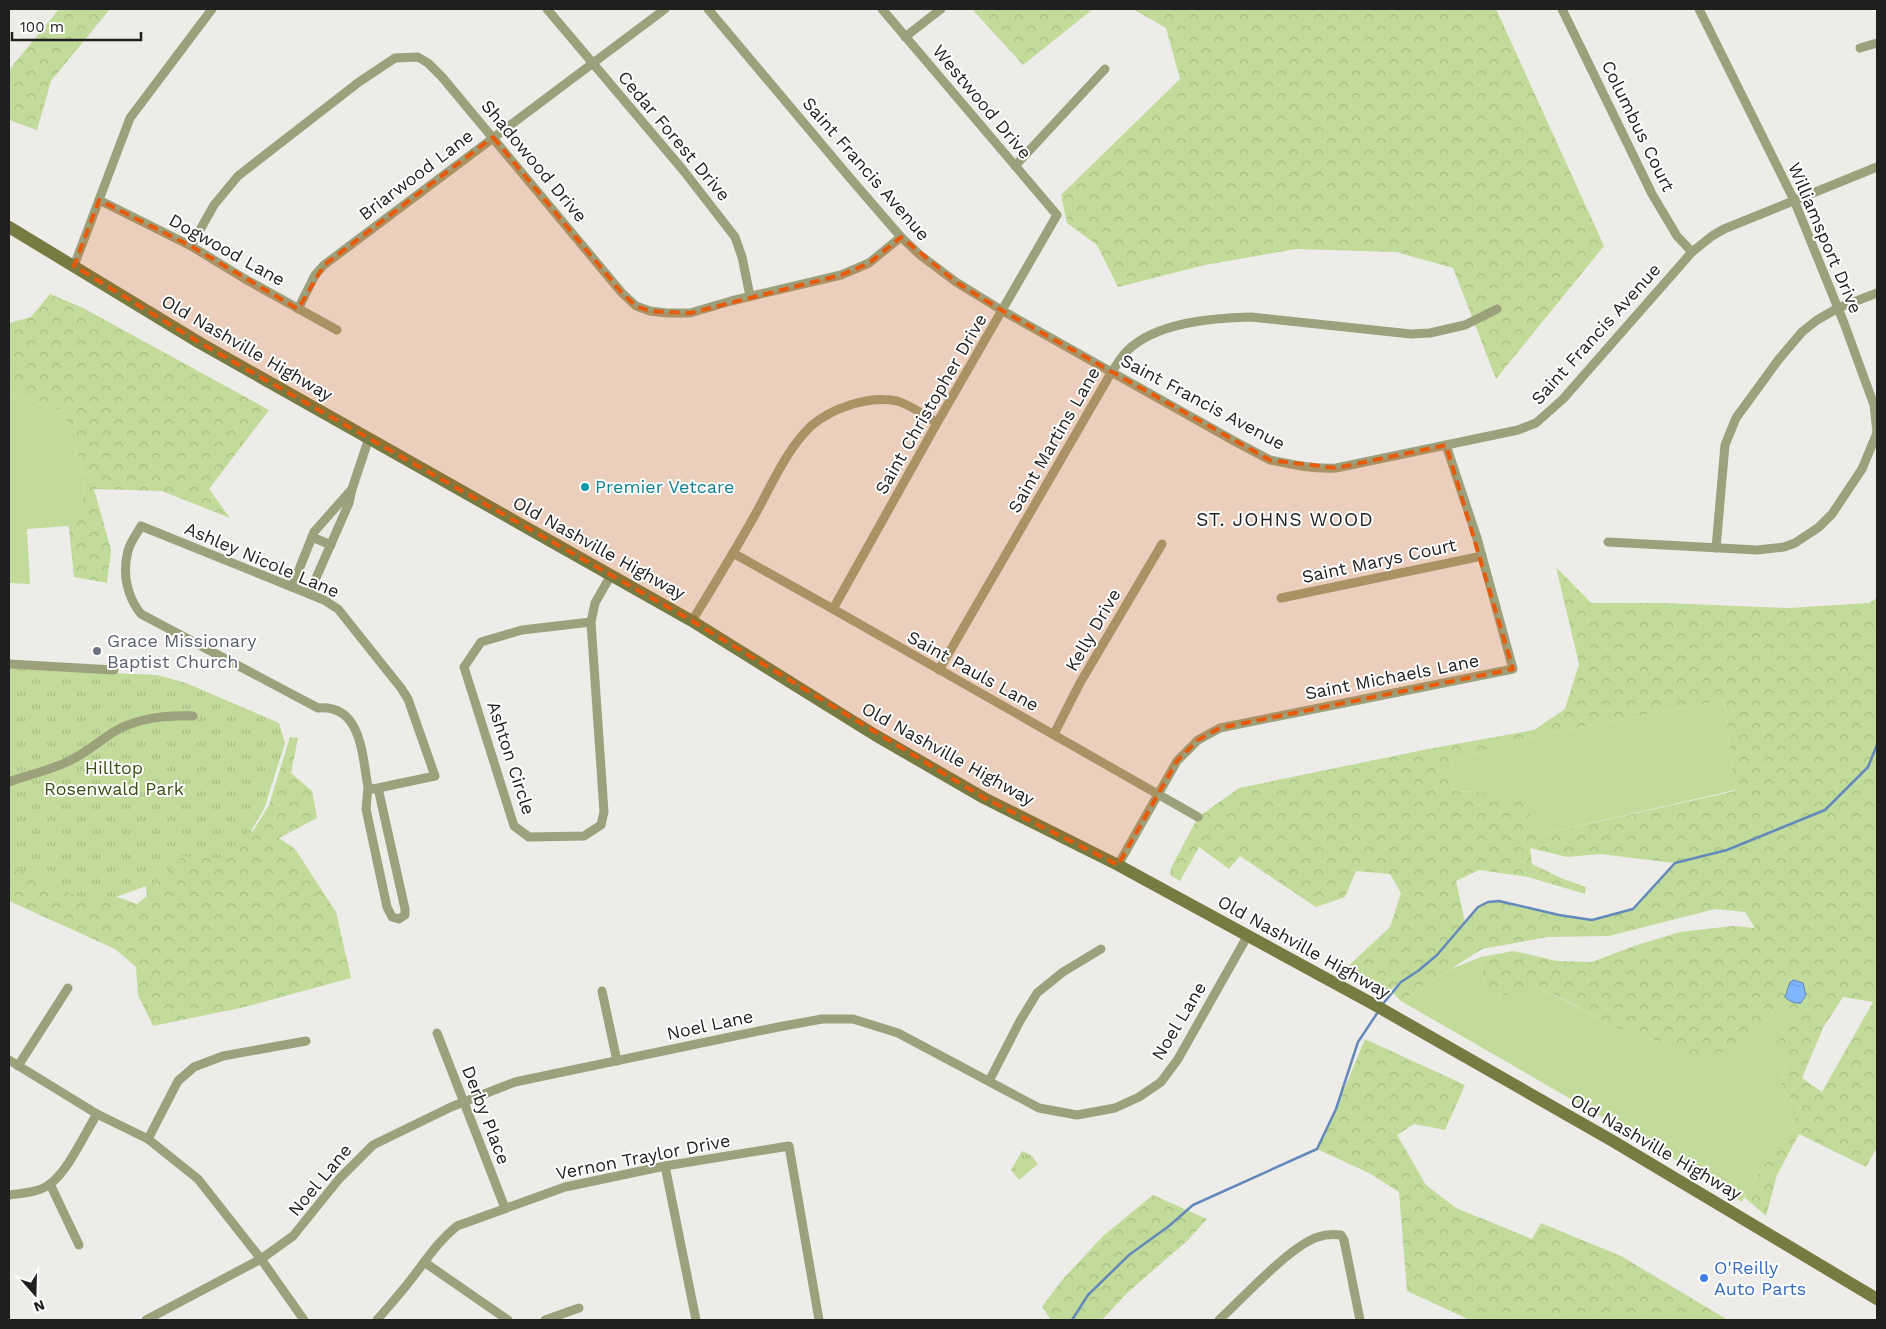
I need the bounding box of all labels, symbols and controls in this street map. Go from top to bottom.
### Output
scale bar [12,10,141,42]
text: 100 m [20,18,64,36]
street label: Westwood Drive [928,40,1036,163]
street label: Columbus Court [1598,57,1680,195]
street label: Cedar Forest Drive [614,66,735,205]
street label: Saint Francis Avenue [798,93,934,245]
street label: Shadowood Drive [477,95,592,226]
street label: Briarwood Lane [354,125,477,224]
street label: Williamsport Drive [1784,159,1867,316]
street label: Dogwood Lane [166,209,289,290]
street label: Saint Francis Avenue [1527,259,1665,409]
street label: Old Nashville Highway [158,290,337,406]
street label: Saint Christopher Drive [870,310,991,498]
street label: Saint Francis Avenue [1117,349,1289,454]
street label: Saint Martins Lane [1003,363,1104,516]
place label: Premier Vetcare [595,476,734,497]
marker: Premier Vetcare [579,481,591,493]
street label: Old Nashville Highway [509,491,690,604]
district label: ST. JOHNS WOOD [1196,508,1374,531]
street label: Ashley Nicole Lane [182,517,343,602]
street label: Saint Marys Court [1300,534,1458,587]
street label: Kelly Drive [1061,585,1125,675]
street label: Saint Pauls Lane [904,626,1043,715]
place label: Grace Missionary Baptist Church [107,630,257,672]
marker: Grace Missionary Baptist Church [91,645,103,657]
street label: Saint Michaels Lane [1303,649,1481,704]
street label: Old Nashville Highway [858,697,1039,810]
street label: Ashton Circle [483,698,540,817]
park label: Hilltop Rosenwald Park [44,757,184,799]
street label: Old Nashville Highway [1214,890,1395,1003]
street label: Noel Lane [1147,978,1210,1064]
street label: Noel Lane [665,1005,755,1044]
street label: Derby Place [458,1063,515,1167]
street label: Old Nashville Highway [1567,1089,1746,1205]
street label: Vernon Traylor Drive [554,1129,732,1184]
street label: Noel Lane [283,1139,356,1220]
place label: O'Reilly Auto Parts [1714,1257,1806,1299]
north arrow [10,1269,60,1319]
marker: O'Reilly Auto Parts [1698,1272,1710,1284]
text: N [32,1297,47,1316]

